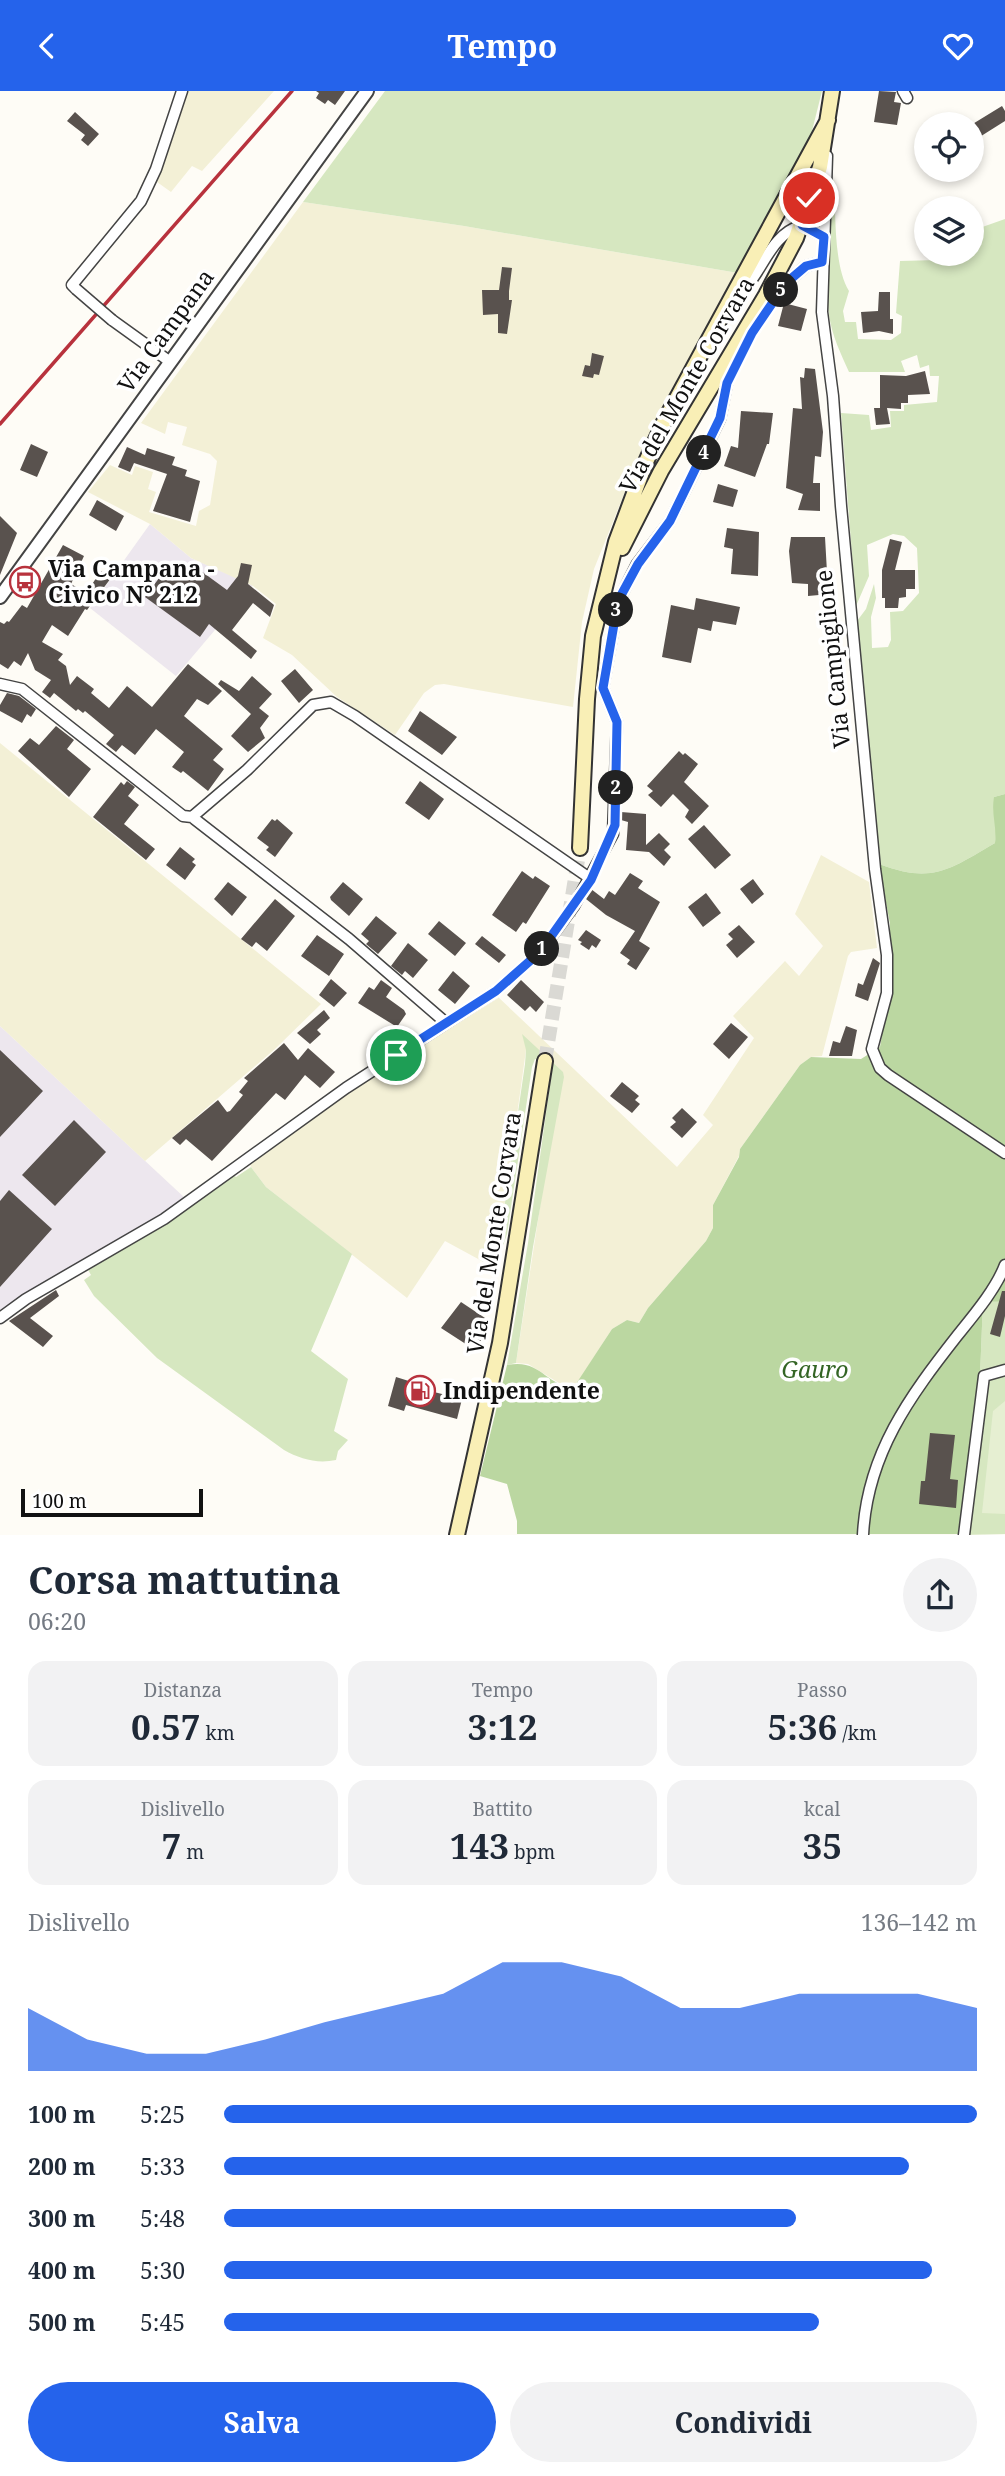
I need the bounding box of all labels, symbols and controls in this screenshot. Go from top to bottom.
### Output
text: Tempo [448,24,557,67]
icon: back [28,27,66,65]
icon: heart [939,27,977,65]
map controls [914,112,984,266]
button: locate [914,112,984,182]
pin [779,168,839,228]
icon: check [790,179,828,217]
button: layers [914,196,984,266]
street label: Via Campana [109,262,221,399]
street label: Via del Monte Corvara [611,270,761,499]
pin: 5 [764,273,798,307]
text: 5 [775,276,786,302]
pin: 4 [686,435,722,471]
text: 4 [698,439,709,465]
place label: Via Campana - Civico N° 212 [48,552,215,610]
bus stop icon: Via Campana - Civico N° 212 [8,565,42,599]
street label: Via Campiglione [807,568,857,750]
pin: 3 [598,593,634,627]
text: 3 [610,596,621,622]
pin: 2 [598,771,634,805]
text: 2 [610,774,621,800]
pin: 1 [524,931,560,967]
text: 1 [536,935,547,961]
pin [366,1025,426,1085]
icon: arrive [377,1036,415,1074]
street label: Via del Monte Corvara [458,1109,528,1356]
park label: Gauro [781,1353,849,1385]
fuel station icon: Indipendente [403,1374,437,1408]
place label: Indipendente [443,1374,600,1406]
scale bar [21,1485,203,1517]
text: 100 m [32,1488,87,1514]
text: Corsa mattutina [28,1553,341,1605]
button: share [903,1558,977,1632]
text: 06:20 [28,1605,86,1637]
text: Distanza [144,1677,222,1703]
text: Tempo [472,1677,533,1703]
text: Passo [797,1677,847,1703]
text: 0.57 [131,1703,201,1750]
text: 3:12 [468,1703,537,1750]
text: 5:36 [767,1703,837,1750]
text: km [201,1720,235,1746]
text: /km [837,1720,877,1746]
text: Dislivello [141,1796,225,1822]
text: Battito [472,1796,533,1822]
text: kcal [804,1796,840,1822]
text: 7 [161,1822,181,1869]
text: 143 [450,1822,509,1869]
text: 35 [802,1822,842,1869]
text: m [181,1839,204,1865]
text: bpm [509,1839,555,1865]
text: Dislivello [28,1906,130,1938]
text: 136–142 m [861,1906,977,1938]
text: 100 m [28,2098,96,2130]
text: 5:25 [140,2098,185,2130]
text: 200 m [28,2150,96,2182]
text: 5:33 [140,2150,185,2182]
text: 300 m [28,2202,96,2234]
text: 5:48 [140,2202,185,2234]
text: 400 m [28,2254,96,2286]
text: 5:30 [140,2254,185,2286]
text: 500 m [28,2306,96,2338]
text: 5:45 [140,2306,185,2338]
button: Salva [28,2382,496,2462]
button: Condividi [510,2382,977,2462]

